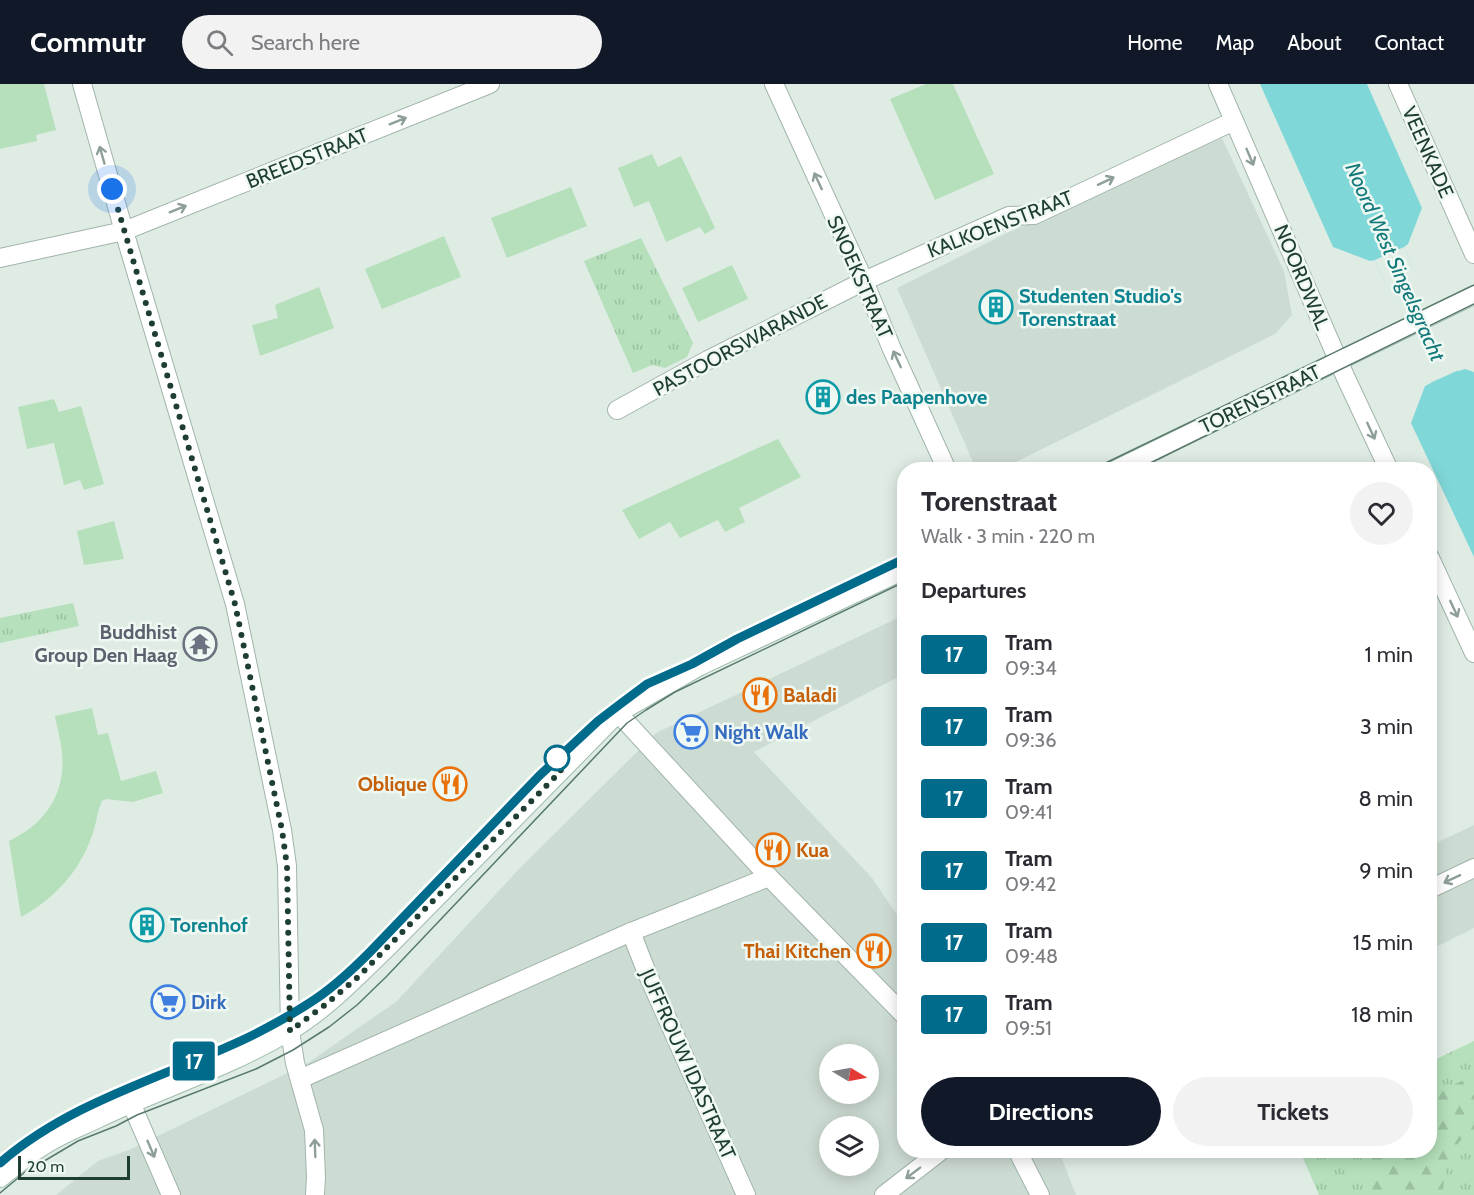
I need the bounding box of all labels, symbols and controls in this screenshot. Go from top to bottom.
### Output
search box [182,15,602,69]
text: Commutr [30,25,146,59]
icon: search [203,26,236,59]
text: Search here [251,29,360,56]
text: Home [1127,30,1183,55]
text: Map [1216,30,1254,55]
text: About [1287,30,1341,55]
text: Contact [1374,30,1444,55]
street label: VEENKADE [1397,102,1459,202]
one-way arrow [388,115,407,126]
street label: BREEDSTRAAT [243,123,372,193]
one-way arrow [96,146,107,165]
one-way arrow [1245,147,1256,165]
water label: Noord West Singelsgracht [1340,159,1451,366]
one-way arrow [812,172,823,190]
your location [97,174,127,204]
one-way arrow [1097,174,1115,186]
street label: KALKOENSTRAAT [924,185,1076,263]
one-way arrow [168,203,187,214]
street label: SNOEKSTRAAT [822,212,898,343]
street label: NOORDWAL [1269,221,1335,333]
place label: Studenten Studio's Torenstraat [1019,284,1182,331]
street label: PASTOORSWARANDE [649,289,831,401]
building icon: Studenten Studio's Torenstraat [978,289,1014,325]
one-way arrow [890,350,901,368]
street label: TORENSTRAAT [1196,359,1325,439]
building icon: des Paapenhove [805,379,841,415]
place label: des Paapenhove [846,385,987,409]
one-way arrow [1366,421,1377,440]
button: heart [1350,482,1413,545]
text: Torenstraat [921,484,1057,518]
text: Walk · 3 min · 220 m [921,524,1095,548]
text: Departures [921,577,1026,604]
one-way arrow [1448,600,1460,618]
place label: Buddhist Group Den Haag [35,620,177,667]
temple icon: Buddhist Group Den Haag [182,626,218,662]
text: Tram [1005,629,1053,656]
text: 1 min [1365,641,1413,668]
text: 17 [945,642,963,667]
text: 09:34 [1005,656,1057,680]
restaurant icon: Baladi [742,677,778,713]
place label: Baladi [783,683,837,707]
text: Tram [1005,701,1053,728]
text: 3 min [1360,713,1413,740]
supermarket icon: Night Walk [673,714,709,750]
text: 17 [945,714,963,739]
place label: Night Walk [714,720,809,744]
text: 09:36 [1005,728,1057,752]
unlabelled marker [544,745,570,771]
restaurant icon: Oblique [432,766,468,802]
place label: Oblique [358,772,427,796]
text: Tram [1005,773,1053,800]
text: 8 min [1358,785,1413,812]
text: 17 [945,786,963,811]
text: 09:41 [1005,800,1053,824]
restaurant icon: Kua [755,832,791,868]
place label: Kua [796,838,829,862]
text: Tram [1005,845,1053,872]
text: 9 min [1359,857,1413,884]
text: 17 [945,858,963,883]
text: 09:42 [1005,872,1057,896]
one-way arrow [1443,873,1461,885]
building icon: Torenhof [129,907,165,943]
place label: Torenhof [170,913,248,937]
text: Tram [1005,917,1053,944]
text: 15 min [1353,929,1413,956]
text: 17 [945,930,963,955]
restaurant icon: Thai Kitchen [856,933,892,969]
place label: Thai Kitchen [744,939,851,963]
text: 09:48 [1005,944,1058,968]
street label: JUFFROUW IDASTRAAT [635,964,741,1163]
supermarket icon: Dirk [150,984,186,1020]
text: Tram [1005,989,1053,1016]
place label: Dirk [191,990,227,1014]
text: 18 min [1351,1001,1413,1028]
text: 17 [945,1002,963,1027]
text: 09:51 [1005,1016,1052,1040]
line badge: 17 [167,1042,221,1080]
north arrow [819,1044,879,1104]
map controls [819,1044,879,1176]
text: 17 [185,1049,203,1074]
button: Directions [921,1077,1161,1146]
button: Tickets [1173,1077,1413,1146]
button: layers [819,1116,879,1176]
one-way arrow [309,1138,320,1158]
one-way arrow [146,1139,157,1157]
scale bar [18,1153,130,1180]
text: 20 m [27,1157,64,1176]
one-way arrow [905,1166,921,1179]

